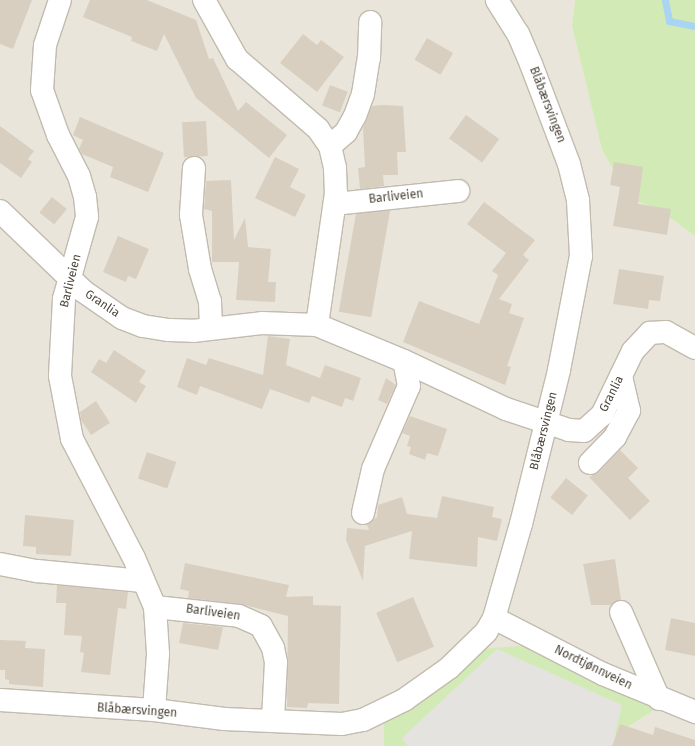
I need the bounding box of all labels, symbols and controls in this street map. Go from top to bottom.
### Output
street label: Blåbærsvingen [526,65,568,145]
street label: Barliveien [368,187,424,207]
street label: Barliveien [57,253,85,309]
street label: Granlia [82,287,122,321]
street label: Granlia [597,373,627,415]
street label: Blåbærsvingen [527,390,561,472]
street label: Barliveien [185,602,241,624]
street label: Nordtjønnveien [552,643,634,693]
street label: Blåbærsvingen [96,701,178,721]

